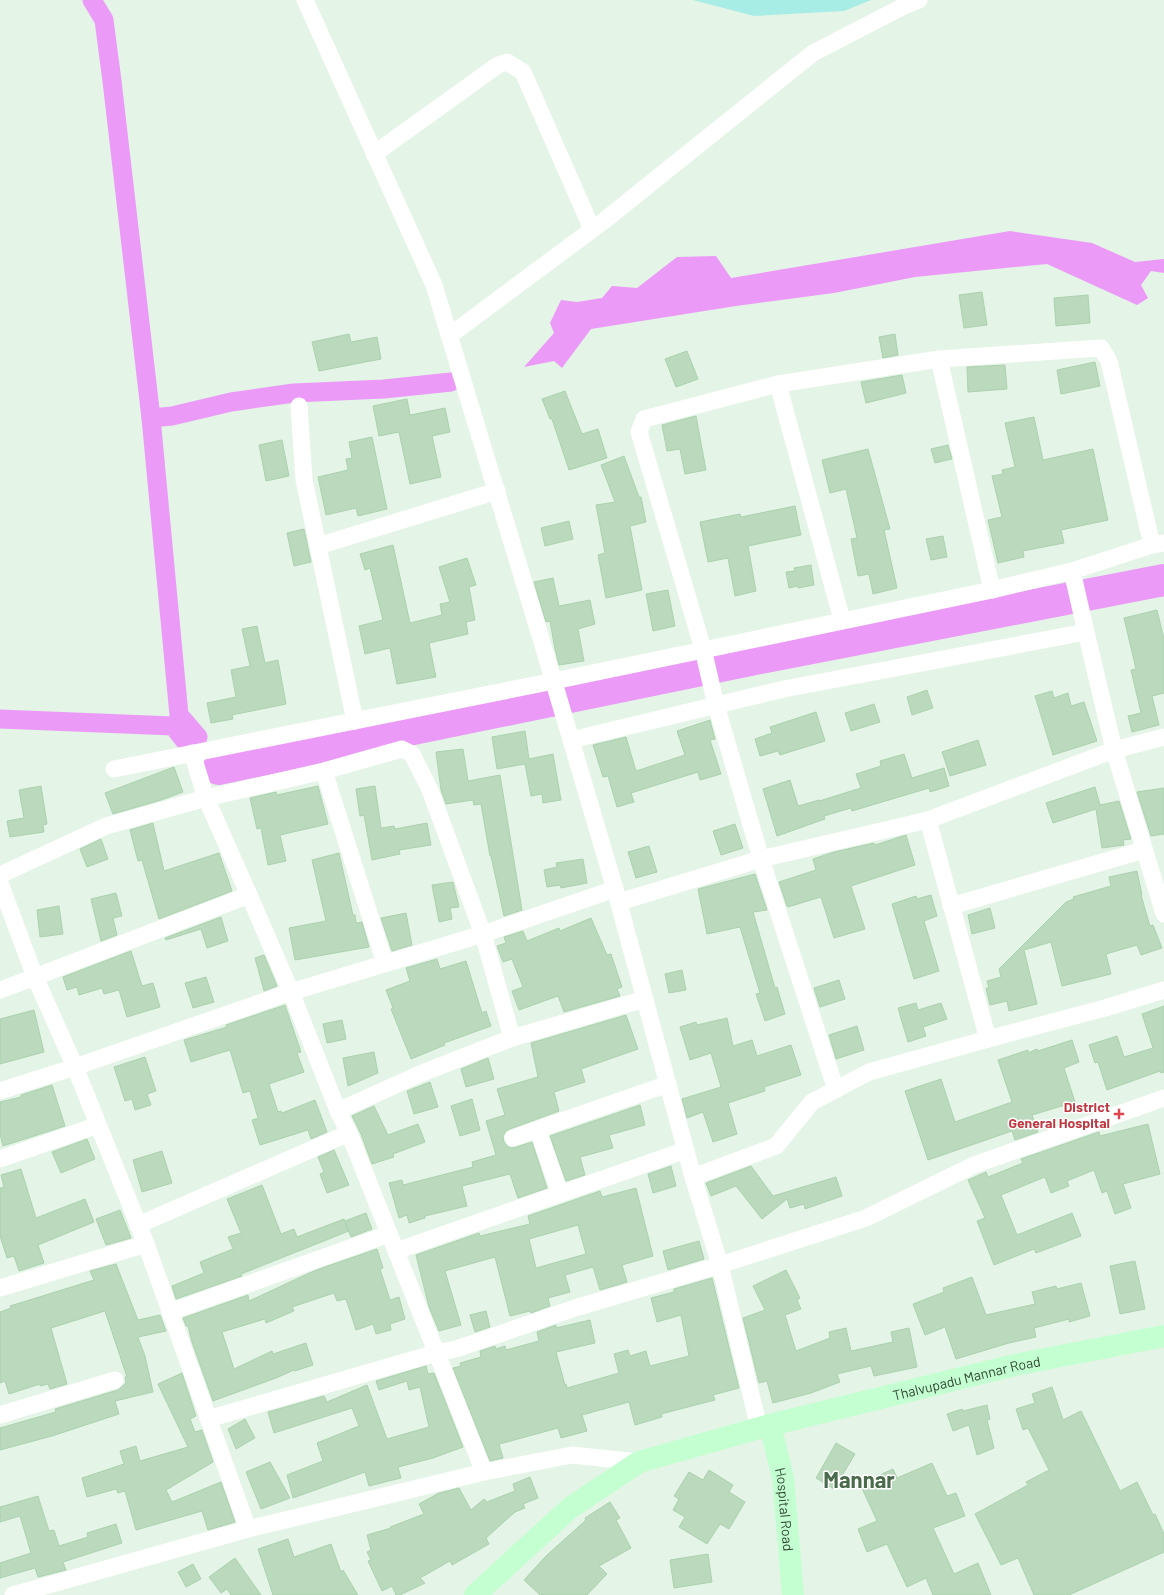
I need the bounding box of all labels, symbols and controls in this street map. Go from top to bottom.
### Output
place label: District General Hospital [1008,1098,1110,1131]
marker: District General Hospital [1113,1108,1125,1120]
street label: Thalvupadu Mannar Road [891,1352,1042,1403]
street label: Hospital Road [772,1466,798,1552]
district label: Mannar [823,1466,895,1492]

